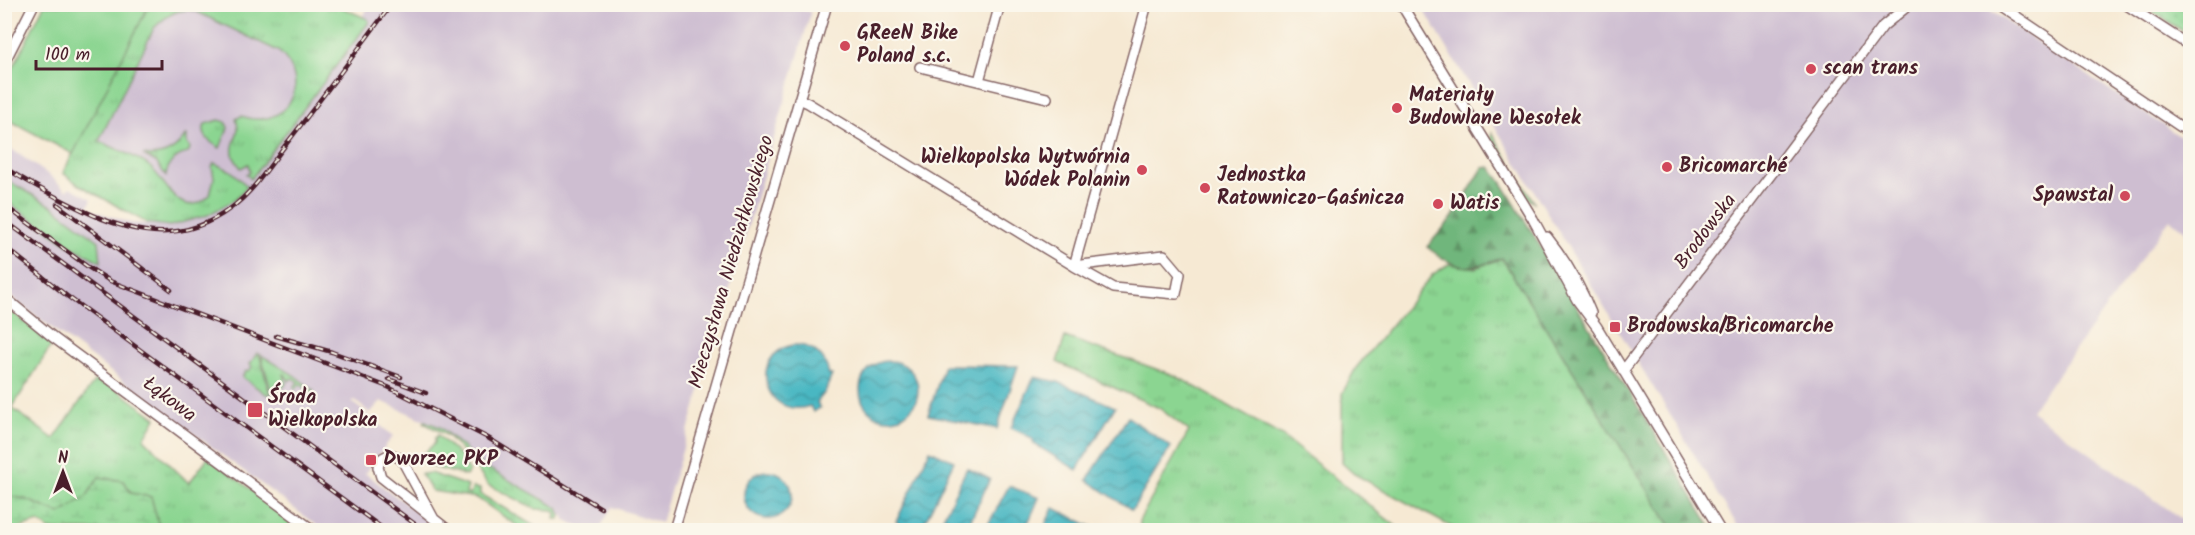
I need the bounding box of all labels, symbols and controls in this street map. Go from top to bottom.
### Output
place label: GReeN Bike Poland s.c. [857,18,958,73]
scale bar [36,33,162,71]
marker: GReeN Bike Poland s.c. [838,39,852,53]
text: 100 m [45,41,90,70]
place label: scan trans [1823,53,1919,85]
marker: scan trans [1804,62,1818,76]
place label: Materiały Budowlane Wesołek [1409,80,1582,135]
marker: Materiały Budowlane Wesołek [1390,101,1404,115]
street label: Mieczysława Niedziałkowskiego [680,132,784,392]
place label: Wielkopolska Wytwórnia Wódek Polanin [921,142,1130,197]
place label: Bricomarché [1679,151,1788,183]
place label: Jednostka Ratowniczo-Gaśnicza [1217,160,1404,215]
marker: Bricomarché [1660,160,1674,174]
marker: Wielkopolska Wytwórnia Wódek Polanin [1135,163,1149,177]
place label: Spawstal [2033,180,2114,212]
marker: Jednostka Ratowniczo-Gaśnicza [1198,181,1212,195]
street label: Brodowska [1667,187,1745,277]
place label: Watis [1450,188,1500,220]
marker: Spawstal [2118,189,2132,203]
marker: Watis [1431,197,1445,211]
place label: Brodowska/Bricomarche [1627,311,1834,343]
marker: Brodowska/Bricomarche [1608,320,1622,334]
street label: Łąkowa [135,369,203,431]
place label: Środa Wielkopolska [268,382,378,437]
marker: Środa Wielkopolska [246,401,264,419]
north arrow [33,442,93,502]
place label: Dworzec PKP [383,444,499,476]
text: N [58,446,68,471]
marker: Dworzec PKP [364,453,378,467]

